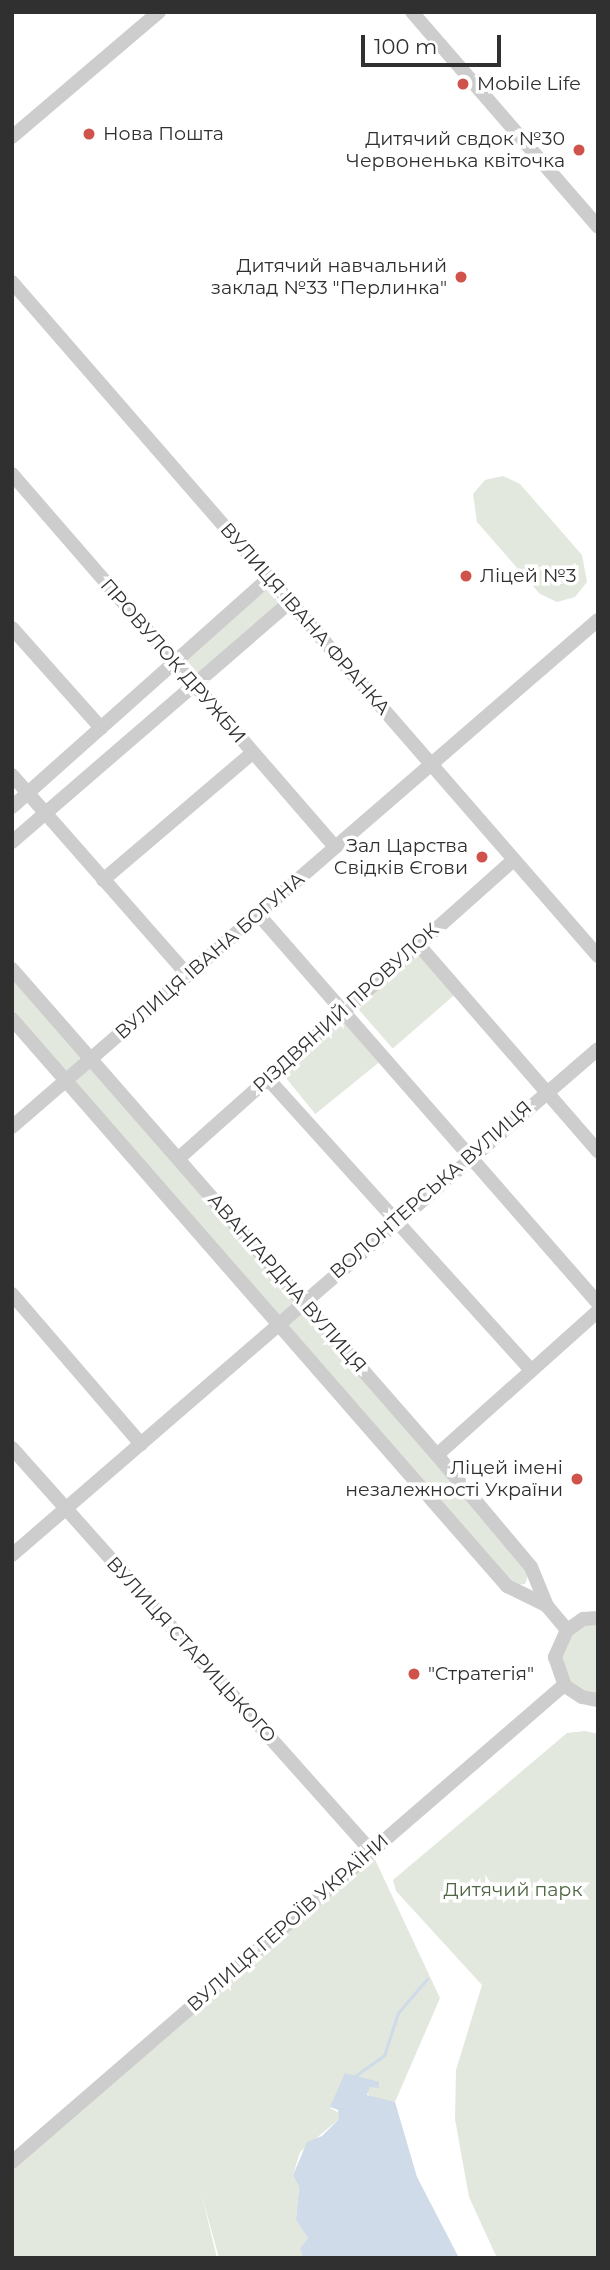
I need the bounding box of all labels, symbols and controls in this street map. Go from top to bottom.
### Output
scale bar [365,21,505,65]
text: 100 m [374,34,437,59]
place label: Mobile Life [477,73,581,95]
marker: Mobile Life [455,76,471,92]
place label: Нова Пошта [103,123,224,145]
marker: Нова Пошта [81,126,97,142]
place label: Дитячий свдок №30 Червоненька квіточка [346,128,565,172]
marker: Дитячий свдок №30 Червоненька квіточка [571,142,587,158]
place label: Дитячий навчальний заклад №33 "Перлинка" [211,255,447,299]
marker: Дитячий навчальний заклад №33 "Перлинка" [453,269,469,285]
street label: ВУЛИЦЯ ІВАНА ФРАНКА [215,518,395,720]
place label: Ліцей №3 [480,565,576,587]
marker: Ліцей №3 [458,568,474,584]
street label: ПРОВУЛОК ДРУЖБИ [96,574,250,748]
place label: Зал Царства Свідків Єгови [334,835,468,879]
marker: Зал Царства Свідків Єгови [474,849,490,865]
street label: ВУЛИЦЯ ІВАНА БОГУНА [111,868,309,1044]
street label: РІЗДВЯНИЙ ПРОВУЛОК [248,919,444,1097]
street label: ВОЛОНТЕРСЬКА ВУЛИЦЯ [326,1096,536,1284]
street label: АВАНГАРДНА ВУЛИЦЯ [203,1189,371,1377]
place label: Ліцей імені незалежності України [345,1457,563,1501]
marker: Ліцей імені незалежності України [569,1471,585,1487]
street label: ВУЛИЦЯ СТАРИЦЬКОГО [102,1552,280,1748]
place label: "Стратегія" [428,1663,534,1685]
marker: "Стратегія" [406,1666,422,1682]
street label: ВУЛИЦЯ ГЕРОЇВ УКРАЇНИ [183,1829,393,2017]
park label: Дитячий парк [444,1879,582,1901]

